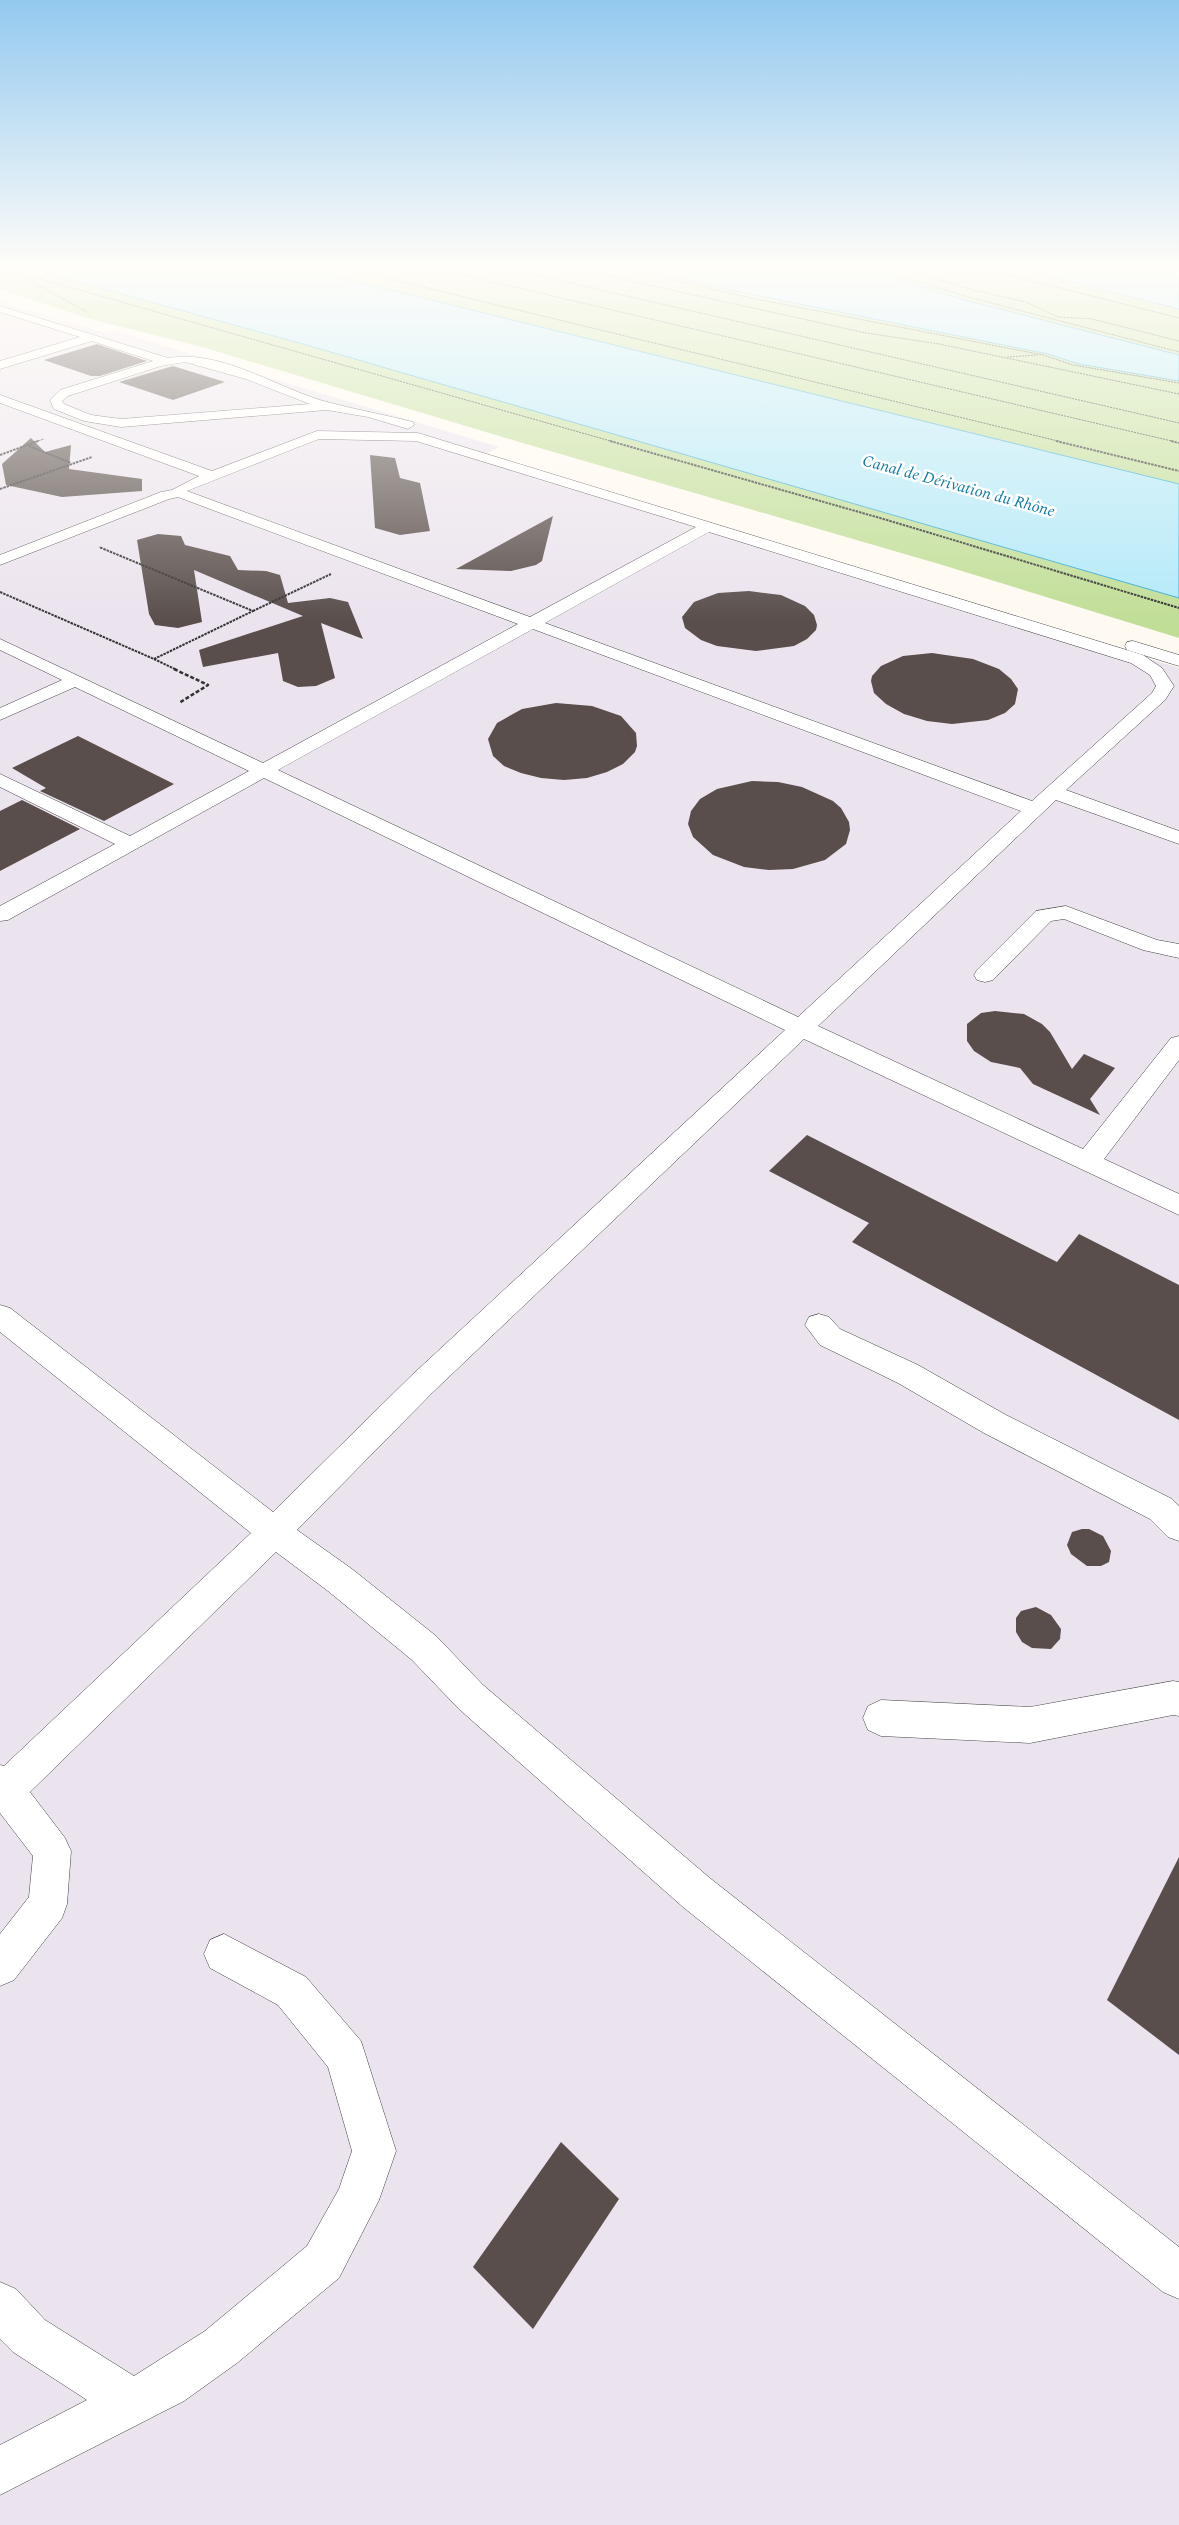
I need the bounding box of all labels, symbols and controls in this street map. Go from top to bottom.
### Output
water label: Canal de Dérivation du Rhône [860,449,1058,523]

